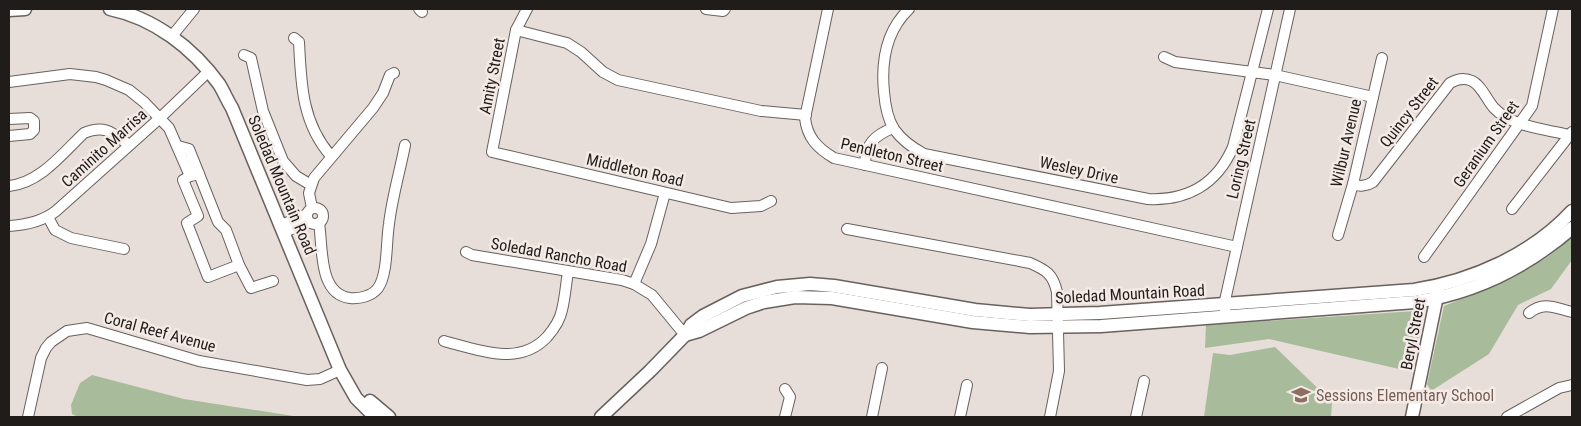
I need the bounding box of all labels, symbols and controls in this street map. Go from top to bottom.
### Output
street label: Amity Street [475,36,509,116]
street label: Quincy Street [1376,73,1443,151]
street label: Wilbur Avenue [1327,97,1365,189]
street label: Geranium Street [1449,97,1523,191]
street label: Caminito Marrisa [57,105,151,191]
street label: Soledad Mountain Road [244,112,320,258]
street label: Loring Street [1223,117,1259,201]
street label: Pendleton Street [839,134,945,176]
street label: Middleton Road [585,150,685,190]
street label: Wesley Drive [1038,152,1120,188]
street label: Soledad Rancho Road [490,234,628,276]
street label: Soledad Mountain Road [1055,281,1205,307]
street label: Beryl Street [1397,296,1429,372]
street label: Coral Reef Avenue [102,308,218,356]
school or university icon: Sessions Elementary School [1290,384,1312,406]
place label: Sessions Elementary School [1316,386,1494,405]

